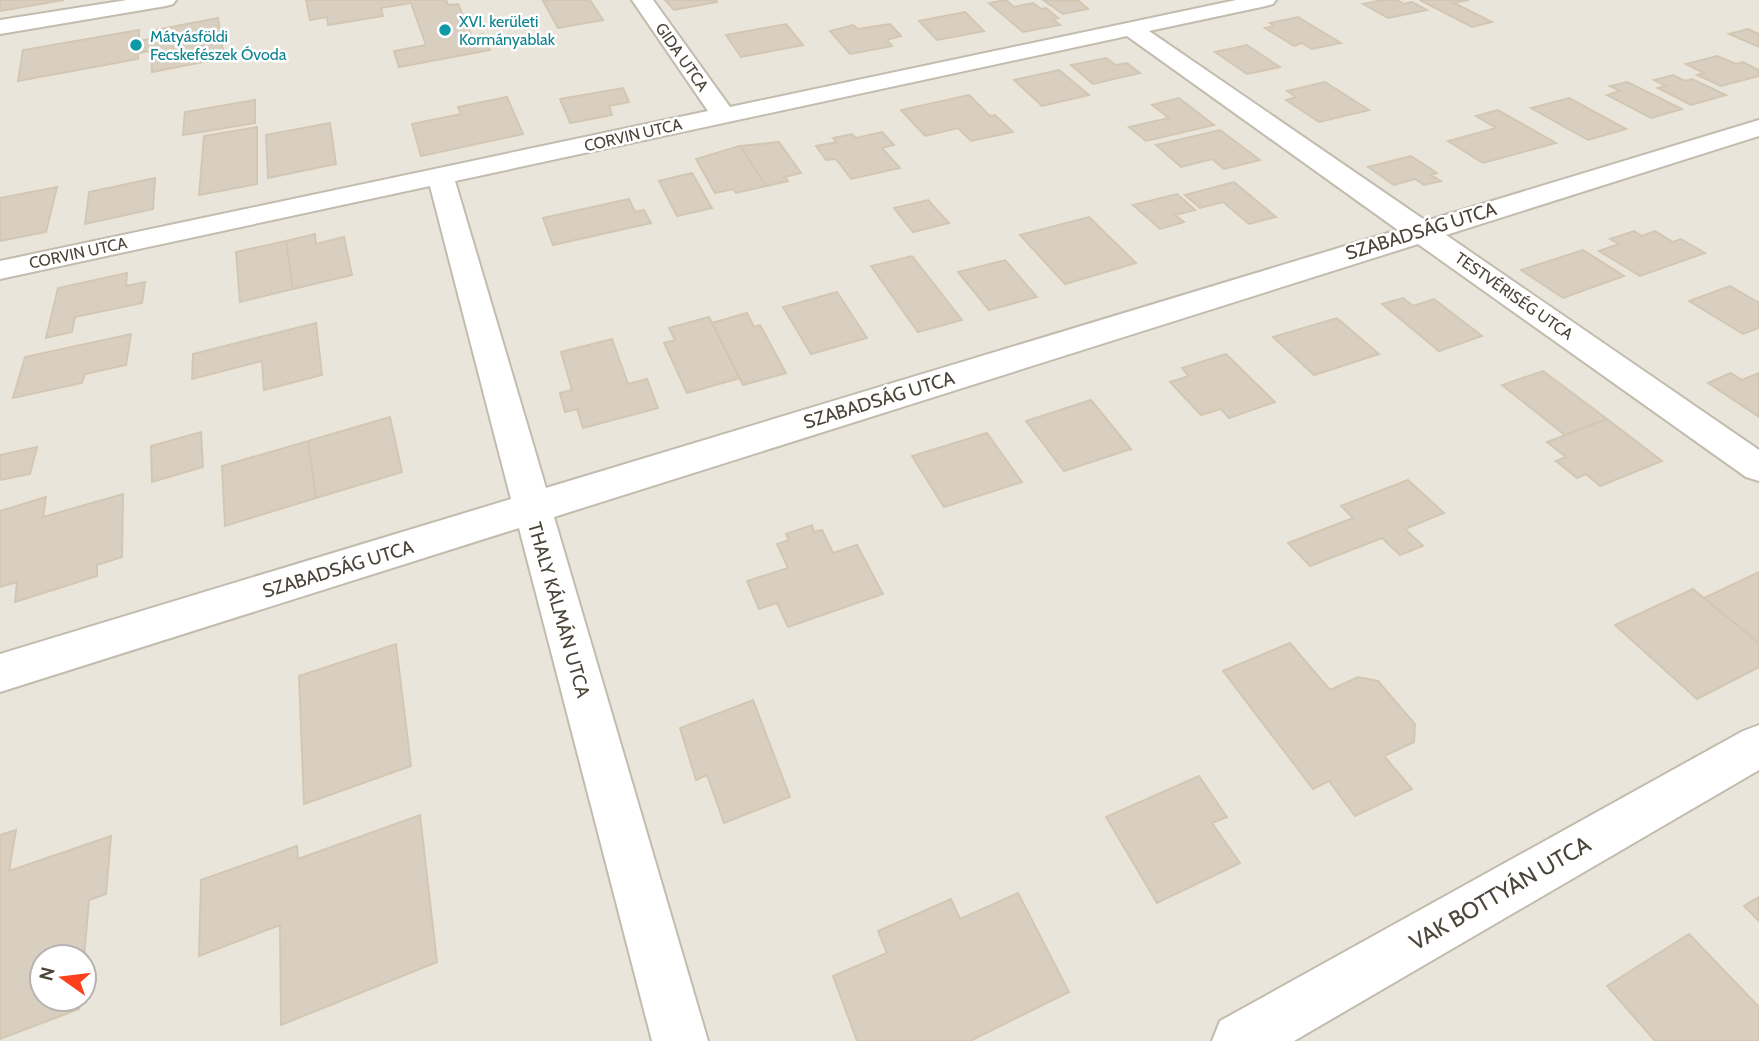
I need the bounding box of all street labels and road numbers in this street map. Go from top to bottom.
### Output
street label: GIDA UTCA [652,19,713,95]
street label: CORVIN UTCA [582,115,684,155]
street label: SZABADSÁG UTCA [1342,196,1500,265]
street label: CORVIN UTCA [27,233,129,273]
street label: TESTVÉRISÉG UTCA [1451,248,1577,344]
street label: SZABADSÁG UTCA [800,365,958,434]
street label: THALY KÁLMÁN UTCA [523,519,596,701]
street label: SZABADSÁG UTCA [259,534,417,603]
street label: VAK BOTTYÁN UTCA [1404,829,1596,956]

